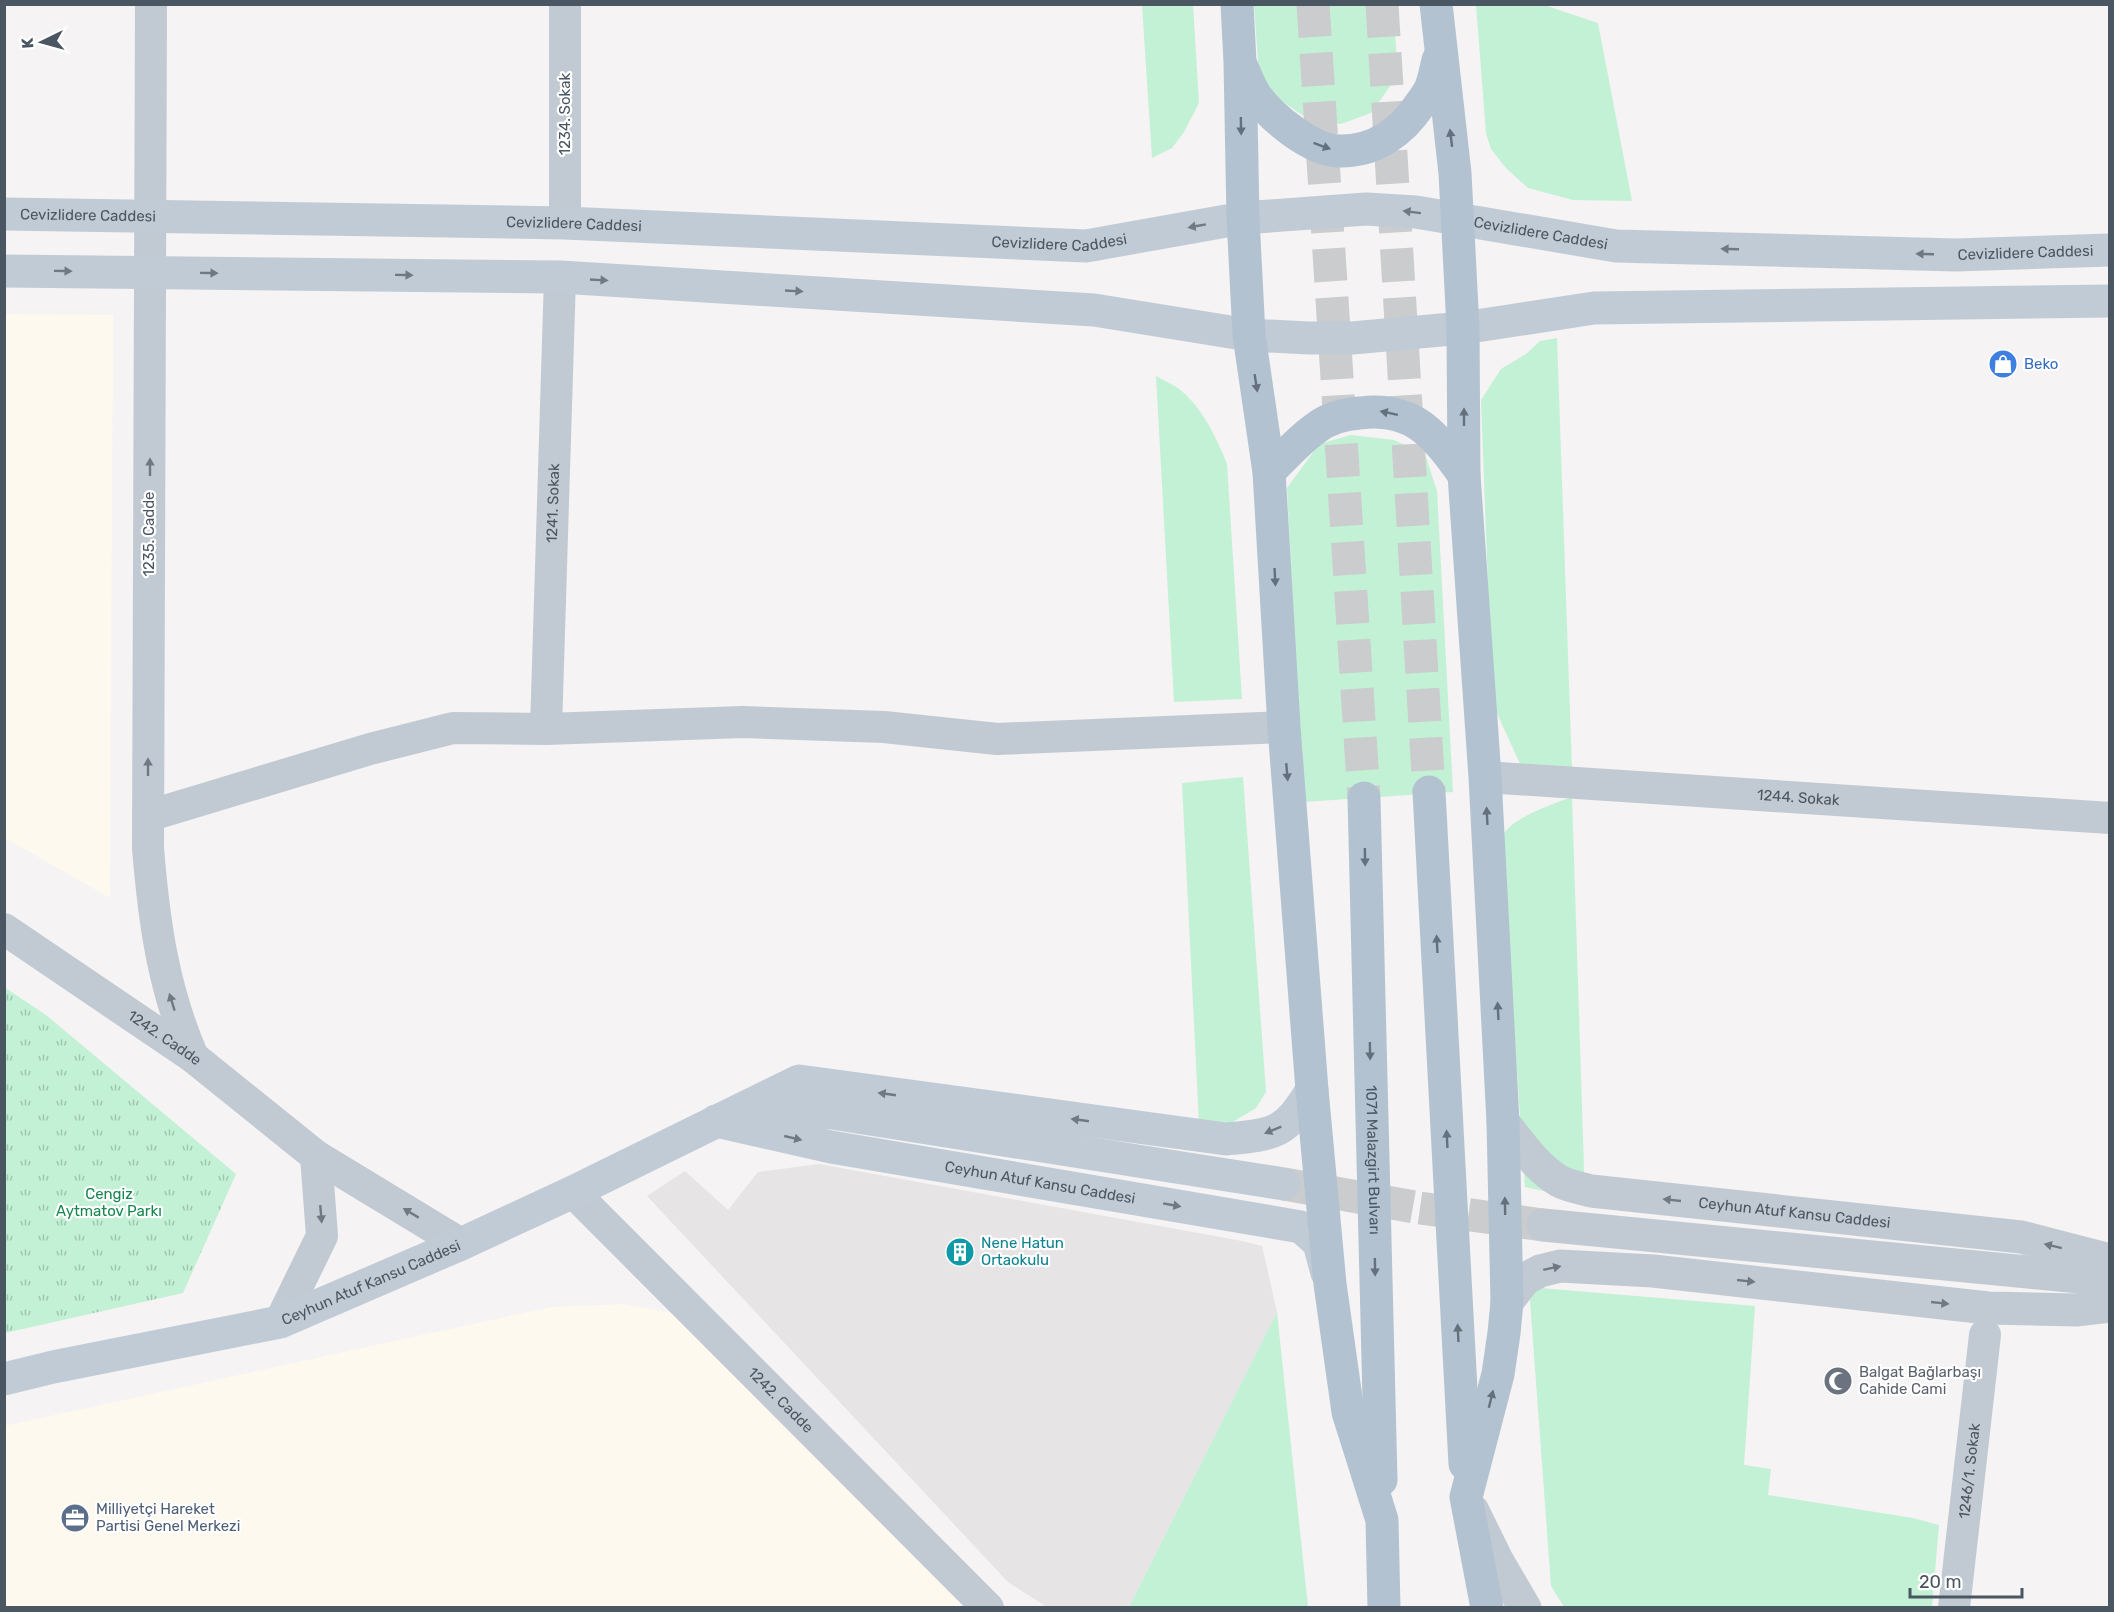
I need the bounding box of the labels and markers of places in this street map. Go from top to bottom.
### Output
shop icon: Beko [1987,348,2019,380]
place label: Beko [2024,355,2058,373]
place label: Nene Hatun Ortaokulu [981,1234,1064,1269]
building icon: Nene Hatun Ortaokulu [944,1236,976,1268]
place label: Balgat Bağlarbaşı Cahide Cami [1859,1363,1981,1398]
mosque icon: Balgat Bağlarbaşı Cahide Cami [1822,1365,1854,1397]
place label: Milliyetçi Hareket Partisi Genel Merkezi [96,1500,240,1535]
office icon: Milliyetçi Hareket Partisi Genel Merkezi [59,1502,91,1534]

